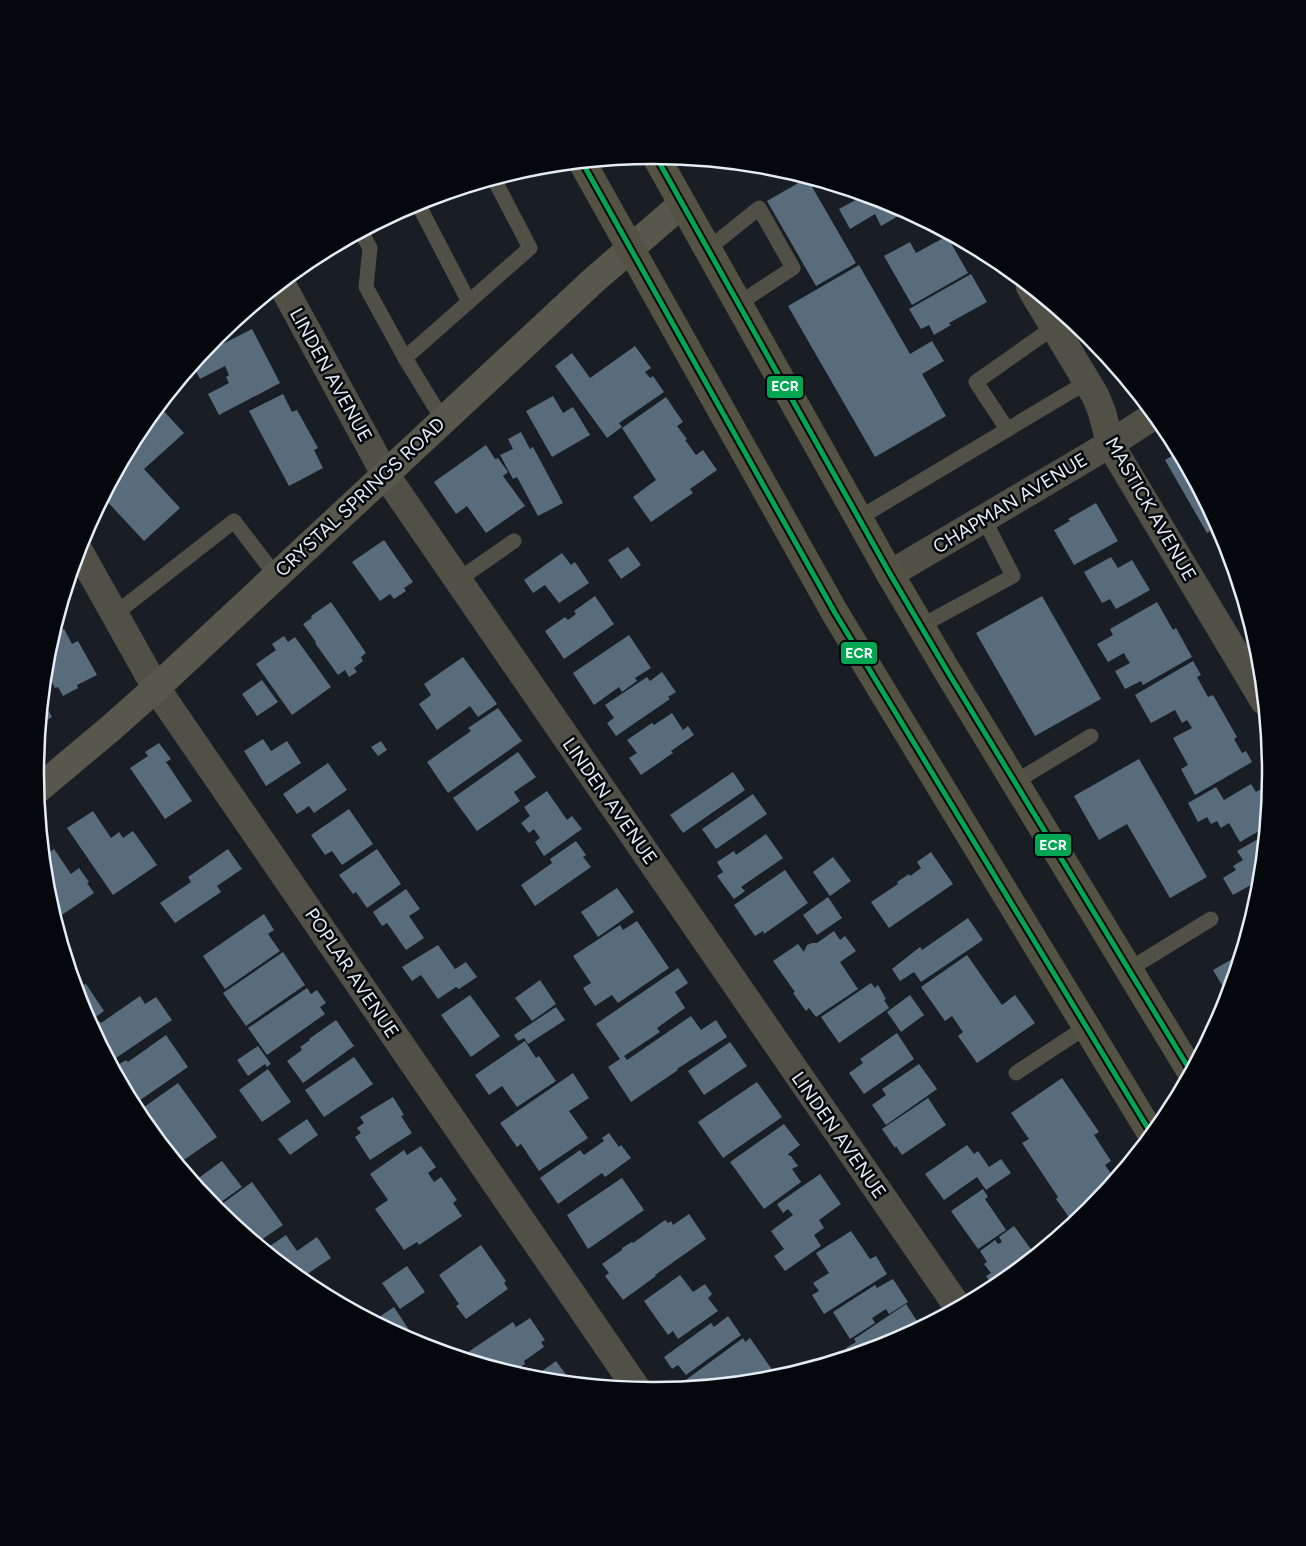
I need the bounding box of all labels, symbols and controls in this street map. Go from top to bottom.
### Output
street label: LINDEN AVENUE [285,304,377,446]
line badge: ECR [766,375,804,399]
text: ECR [771,378,799,395]
street label: CRYSTAL SPRINGS ROAD [271,412,449,582]
street label: MASTICK AVENUE [1101,433,1201,585]
street label: CHAPMAN AVENUE [929,448,1091,558]
line badge: ECR [840,641,878,665]
text: ECR [845,645,873,662]
street label: LINDEN AVENUE [558,733,662,869]
line badge: ECR [1034,833,1072,857]
text: ECR [1039,837,1067,854]
street label: POPLAR AVENUE [300,904,404,1042]
street label: LINDEN AVENUE [787,1067,891,1203]

